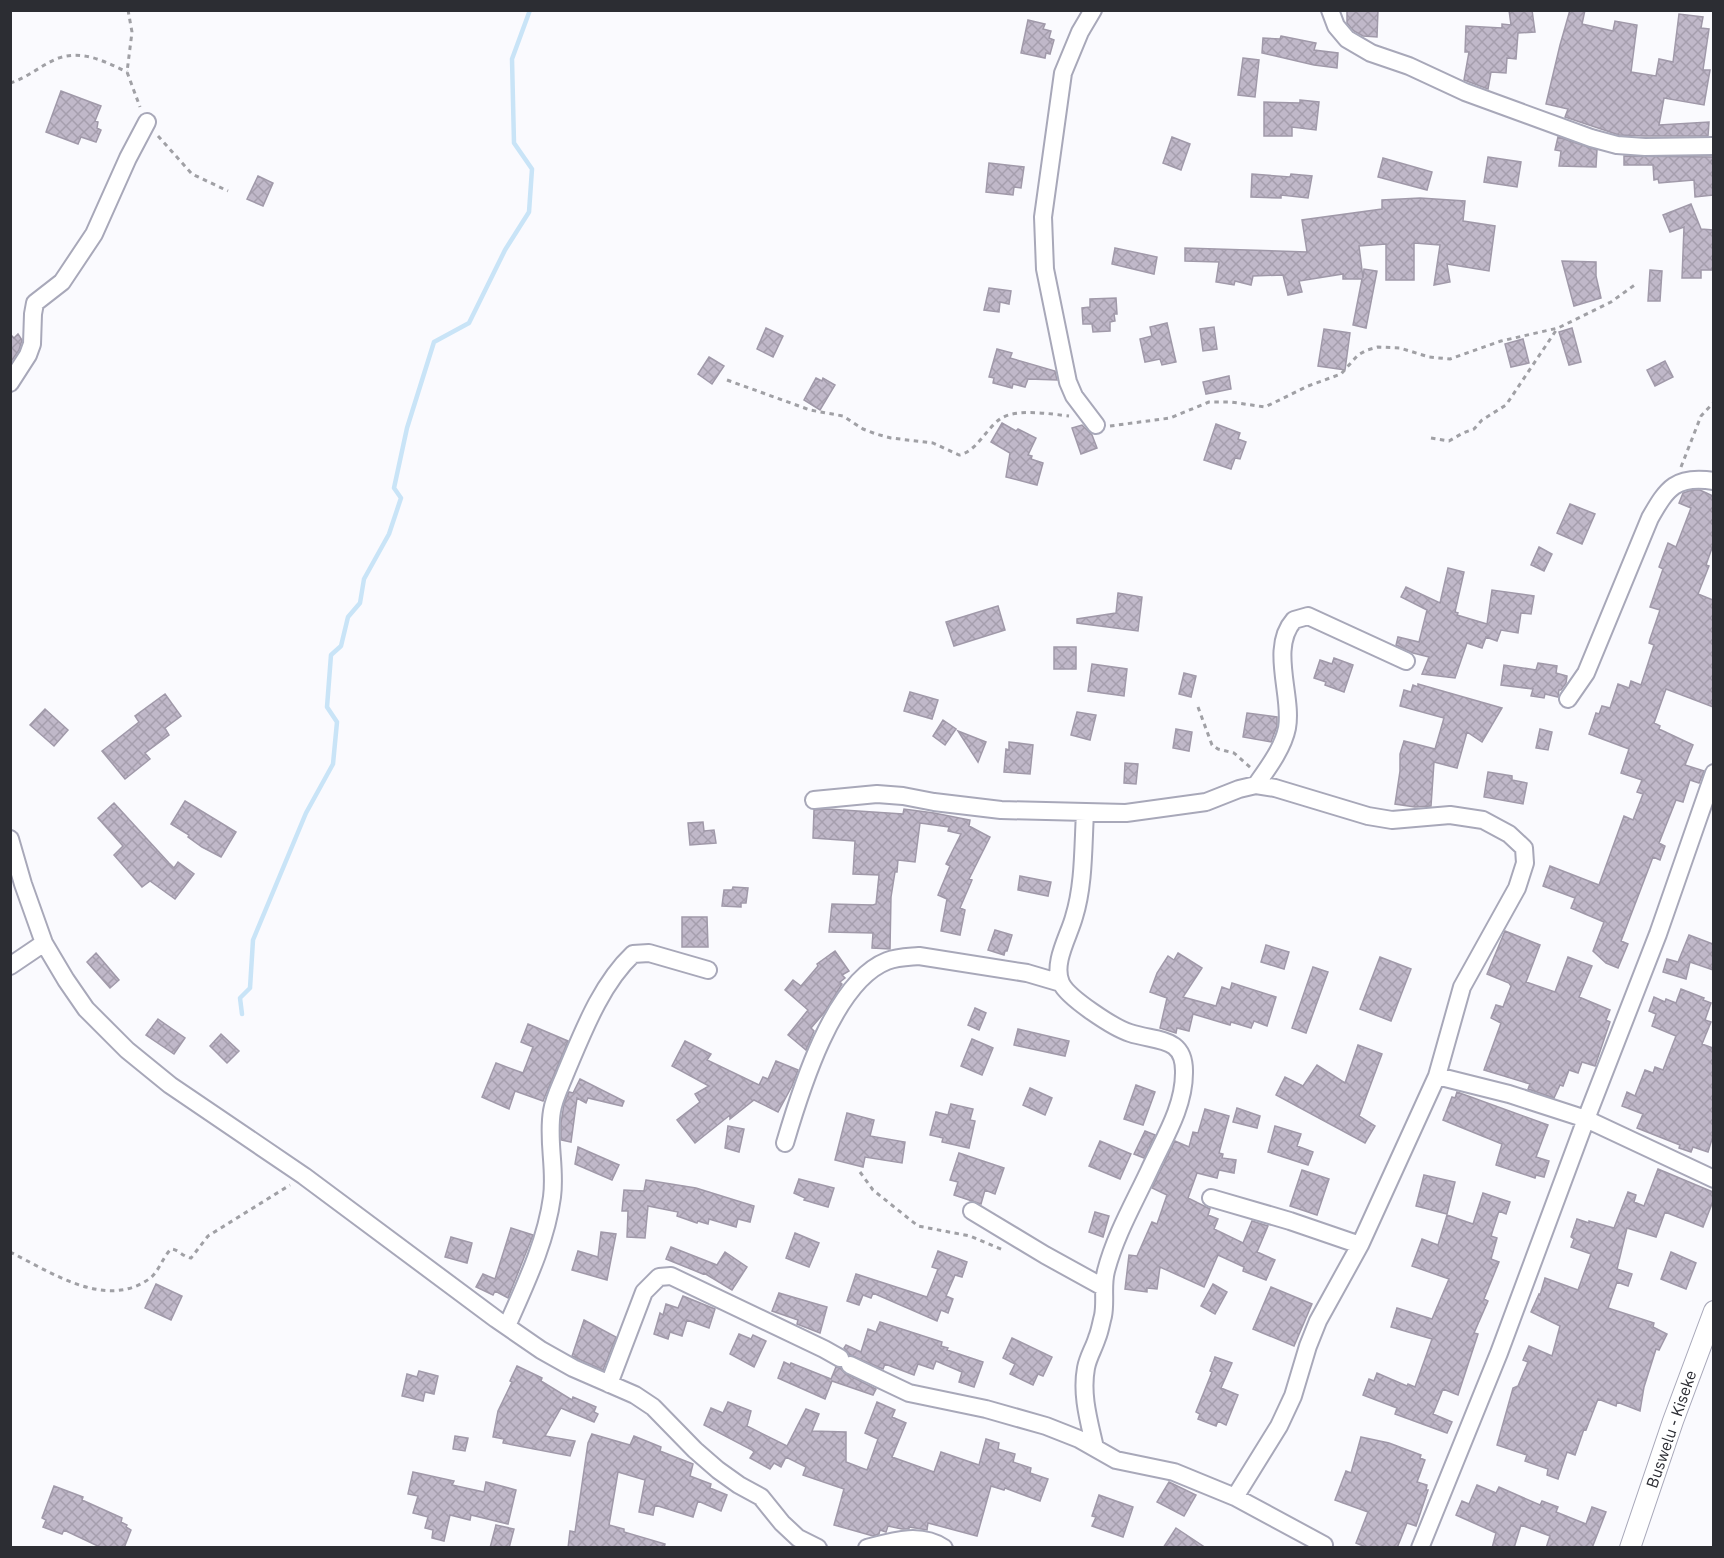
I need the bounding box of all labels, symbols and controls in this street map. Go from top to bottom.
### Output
street label: Buswelu - Kiseke [1641,1367,1701,1491]

